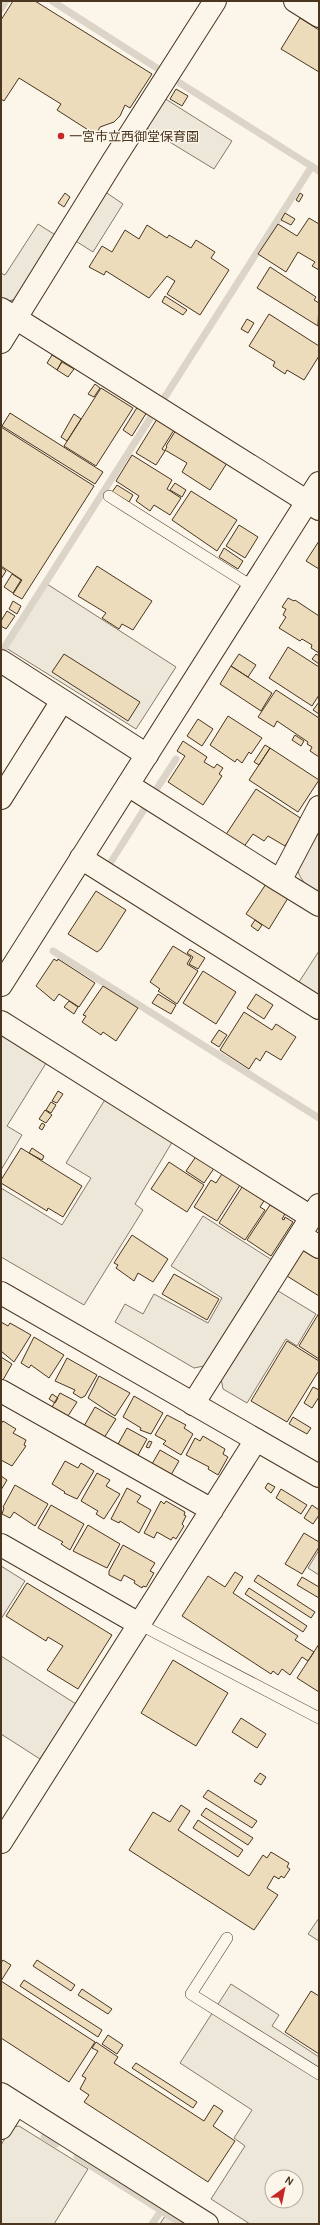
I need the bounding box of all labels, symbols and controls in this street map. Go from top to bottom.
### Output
place label: 一宮市立西御堂保育園 [69,129,199,144]
marker: 一宮市立西御堂保育園 [56,131,66,141]
north arrow [264,2169,304,2209]
text: N [282,2173,296,2189]

